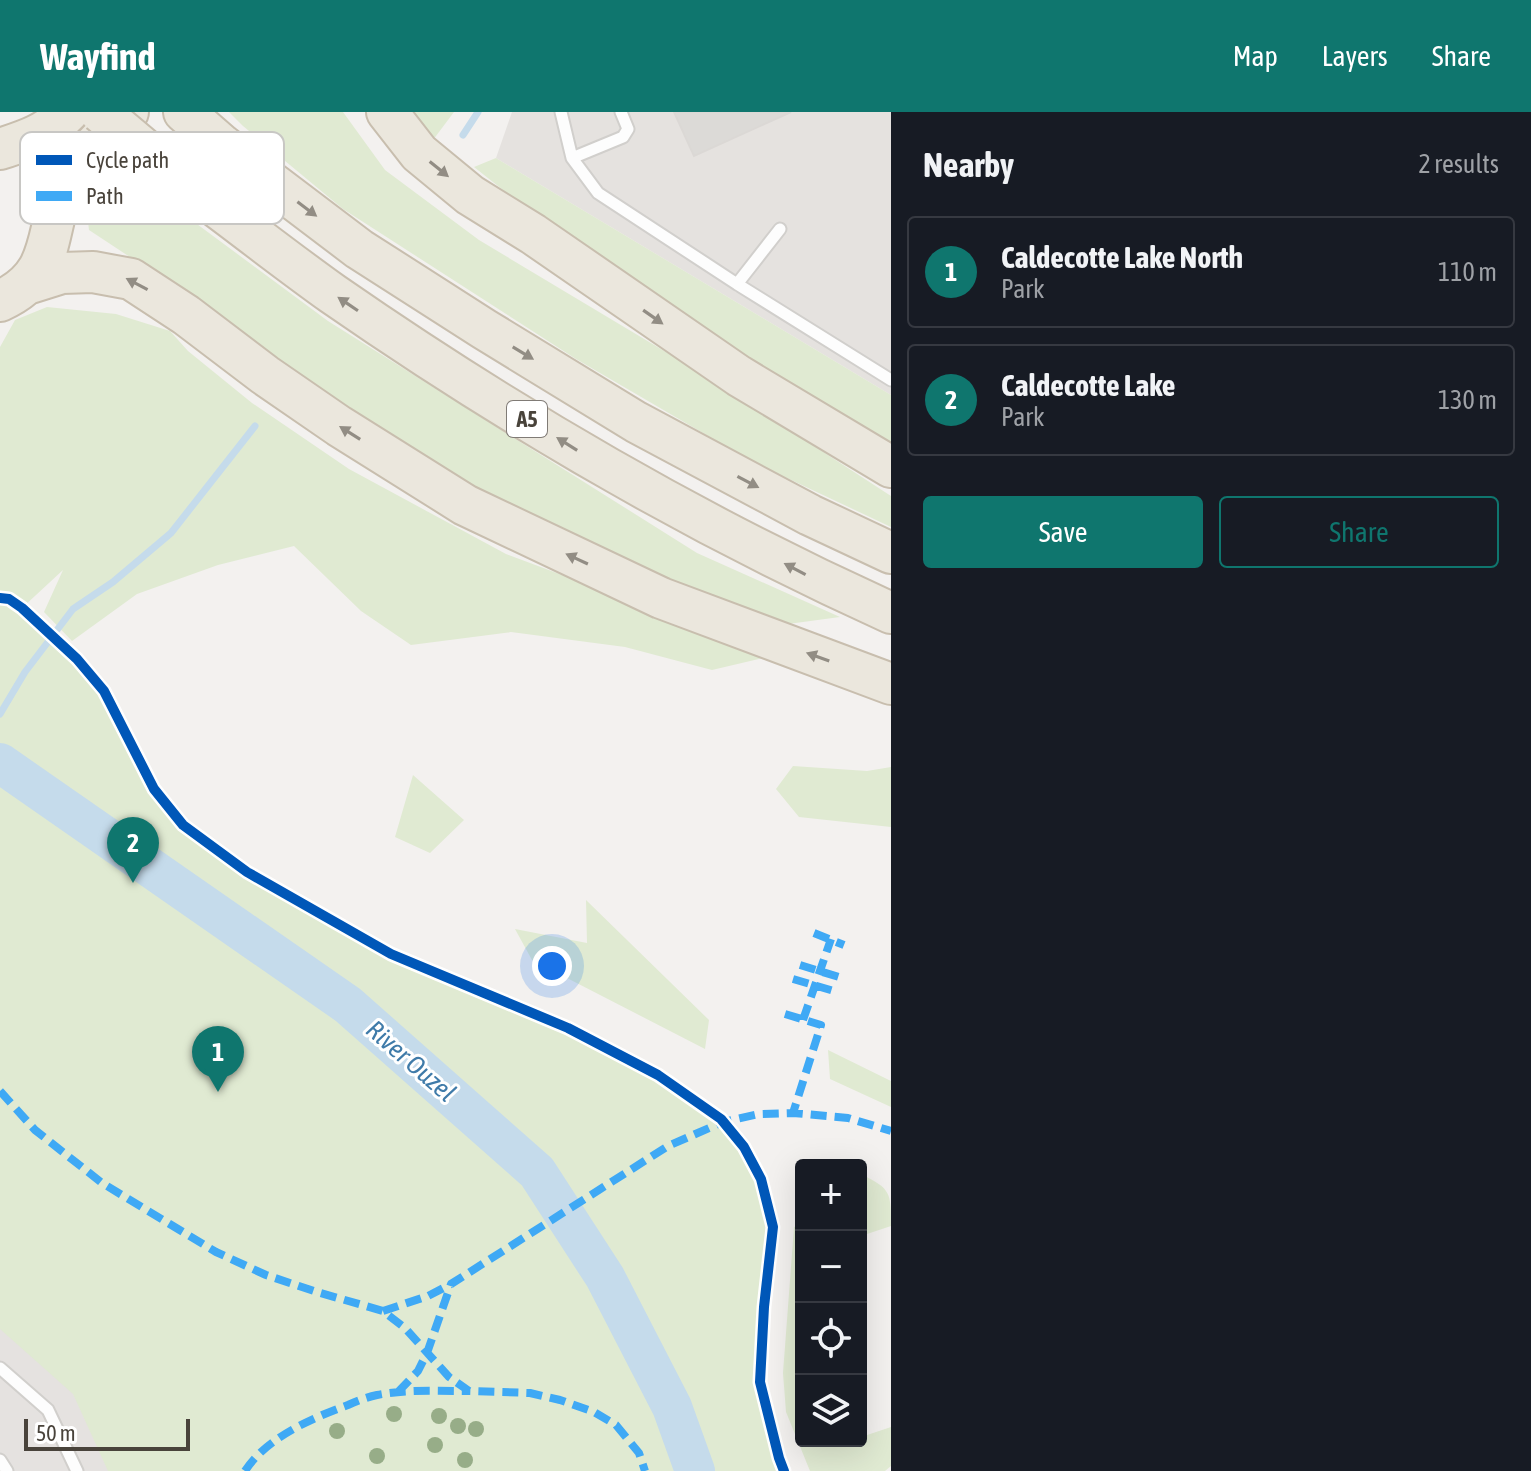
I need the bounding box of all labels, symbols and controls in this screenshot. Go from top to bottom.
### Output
text: Wayfind [40,35,155,78]
text: Map [1233,40,1278,72]
text: Layers [1322,40,1388,72]
text: Share [1432,40,1491,72]
legend [20,132,284,224]
text: Nearby [923,145,1014,184]
text: Cycle path [86,147,169,173]
text: 2 results [1418,149,1499,179]
one-way arrow [429,160,449,177]
text: Path [86,183,124,209]
one-way arrow [296,200,317,216]
text: Caldecotte Lake North [1001,240,1243,274]
text: 1 [945,257,957,287]
text: 110 m [1438,257,1497,287]
text: Park [1001,274,1044,304]
one-way arrow [126,278,149,291]
one-way arrow [337,297,359,311]
one-way arrow [643,309,664,324]
one-way arrow [512,346,534,360]
text: Caldecotte Lake [1001,368,1175,402]
text: 2 [945,385,957,415]
text: 130 m [1438,385,1497,415]
road number: A5 [507,401,547,437]
text: Park [1001,402,1044,432]
one-way arrow [339,427,361,441]
one-way arrow [556,437,578,451]
one-way arrow [737,475,759,489]
button: Save [923,496,1203,568]
button: Share [1219,496,1499,568]
one-way arrow [566,552,589,566]
one-way arrow [784,562,806,576]
one-way arrow [806,650,830,663]
pin: 2 [107,817,159,883]
your location [532,946,572,986]
water label: River Ouzel [360,1014,462,1108]
pin: 1 [192,1026,244,1092]
map controls [795,1159,867,1447]
button: + [795,1159,867,1231]
button: − [795,1231,867,1303]
button: locate [795,1303,867,1375]
button: layers [795,1375,867,1447]
scale bar [24,1415,190,1451]
text: 50 m [36,1420,76,1446]

